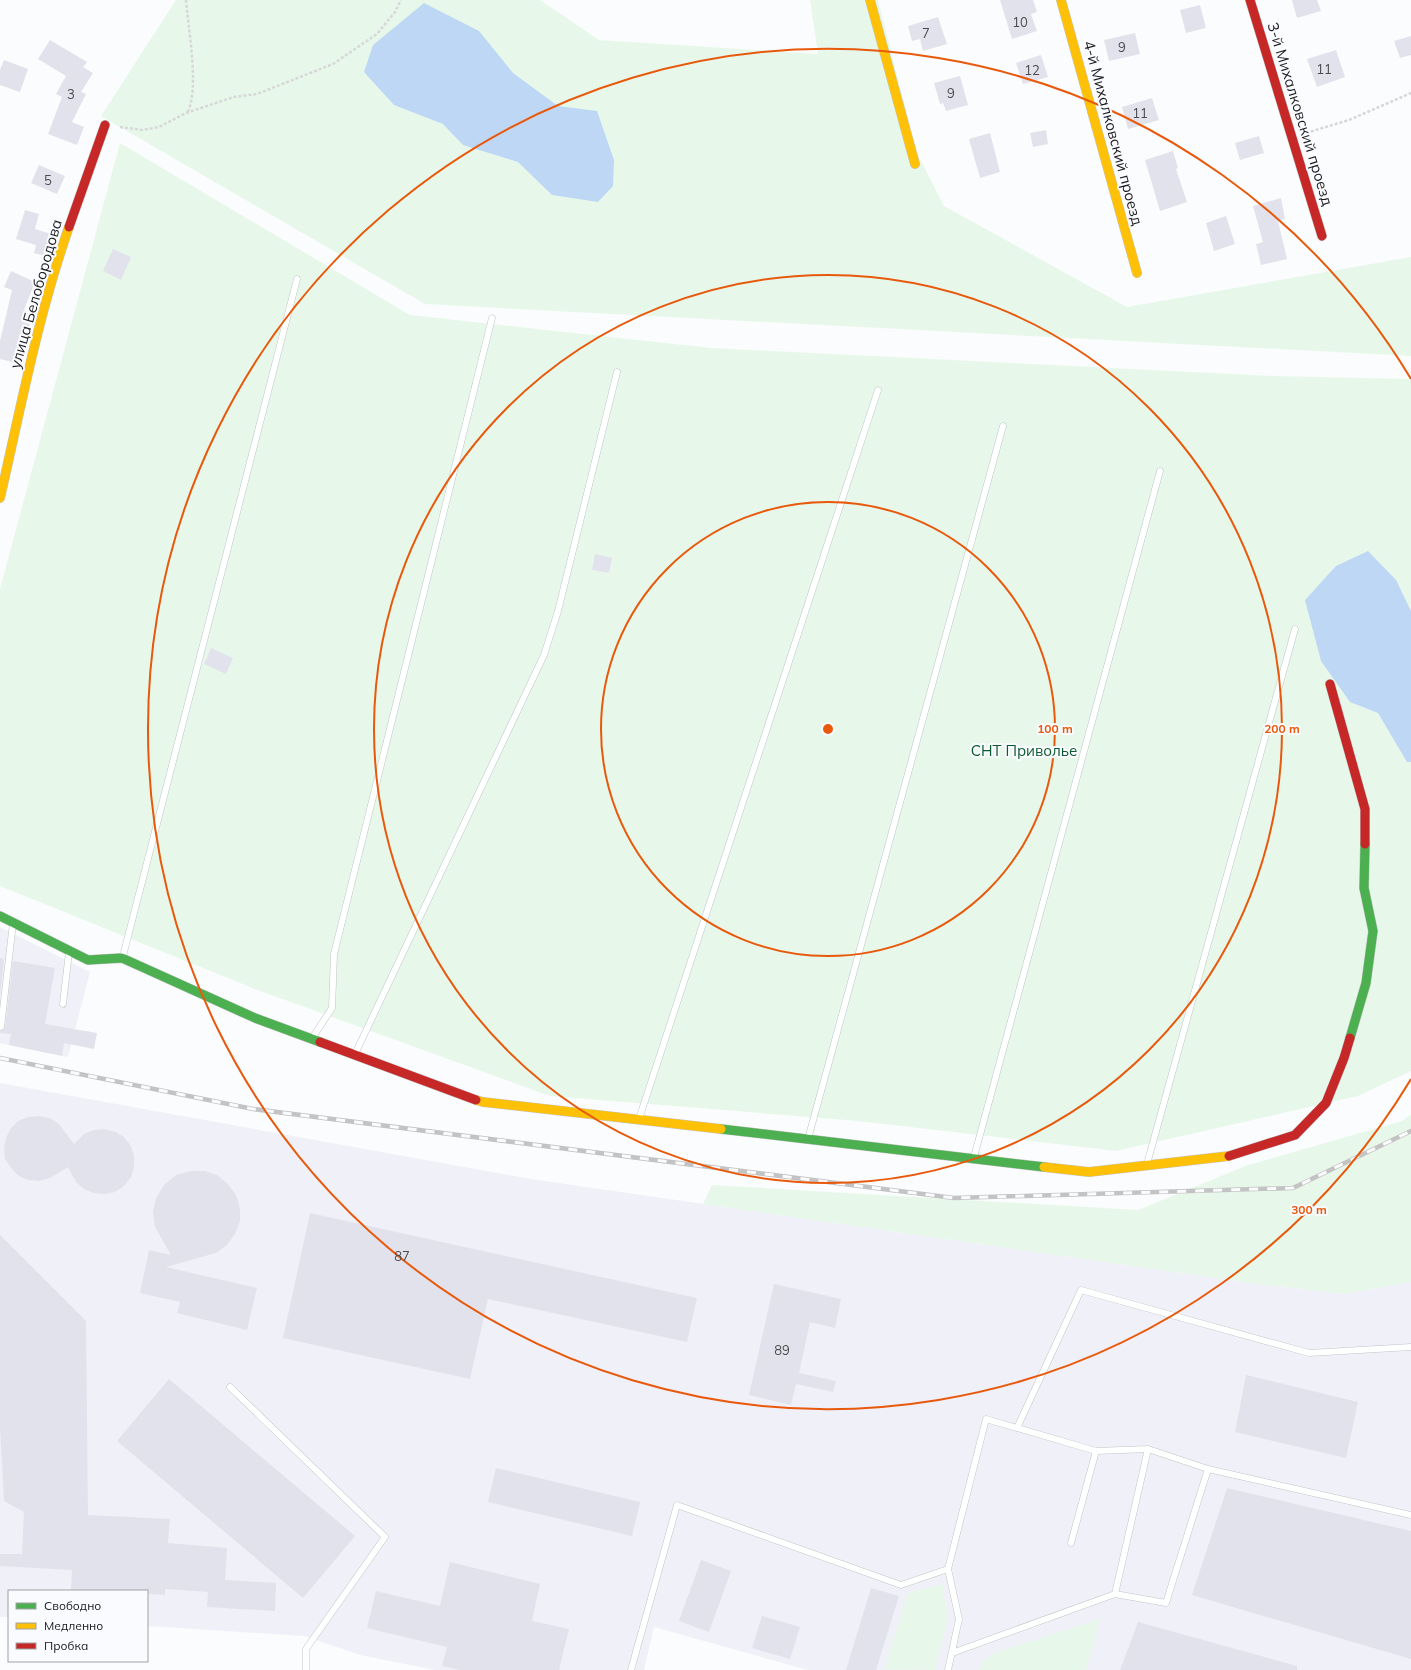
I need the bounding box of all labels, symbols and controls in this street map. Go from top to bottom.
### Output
house number: 10 [1012,14,1028,30]
street label: 3-й Михалковский проезд [1264,20,1337,208]
house number: 7 [922,25,930,41]
street label: 4-й Михалковский проезд [1080,38,1147,227]
house number: 9 [1118,39,1126,55]
house number: 11 [1316,61,1332,77]
house number: 12 [1024,62,1040,78]
house number: 9 [947,85,955,101]
house number: 3 [67,86,75,102]
house number: 11 [1132,105,1148,121]
house number: 5 [44,172,52,188]
street label: улица Белобородова [5,217,66,371]
text: 100 m [1037,721,1073,736]
text: 200 m [1264,721,1300,736]
centre of rings [821,722,835,736]
park label: СНТ Приволье [971,741,1077,760]
text: 300 m [1291,1202,1327,1217]
house number: 87 [394,1248,410,1264]
house number: 89 [774,1342,790,1358]
legend [8,1590,148,1662]
text: Свободно [44,1598,101,1613]
text: Медленно [44,1618,103,1633]
text: Пробка [44,1638,88,1653]

